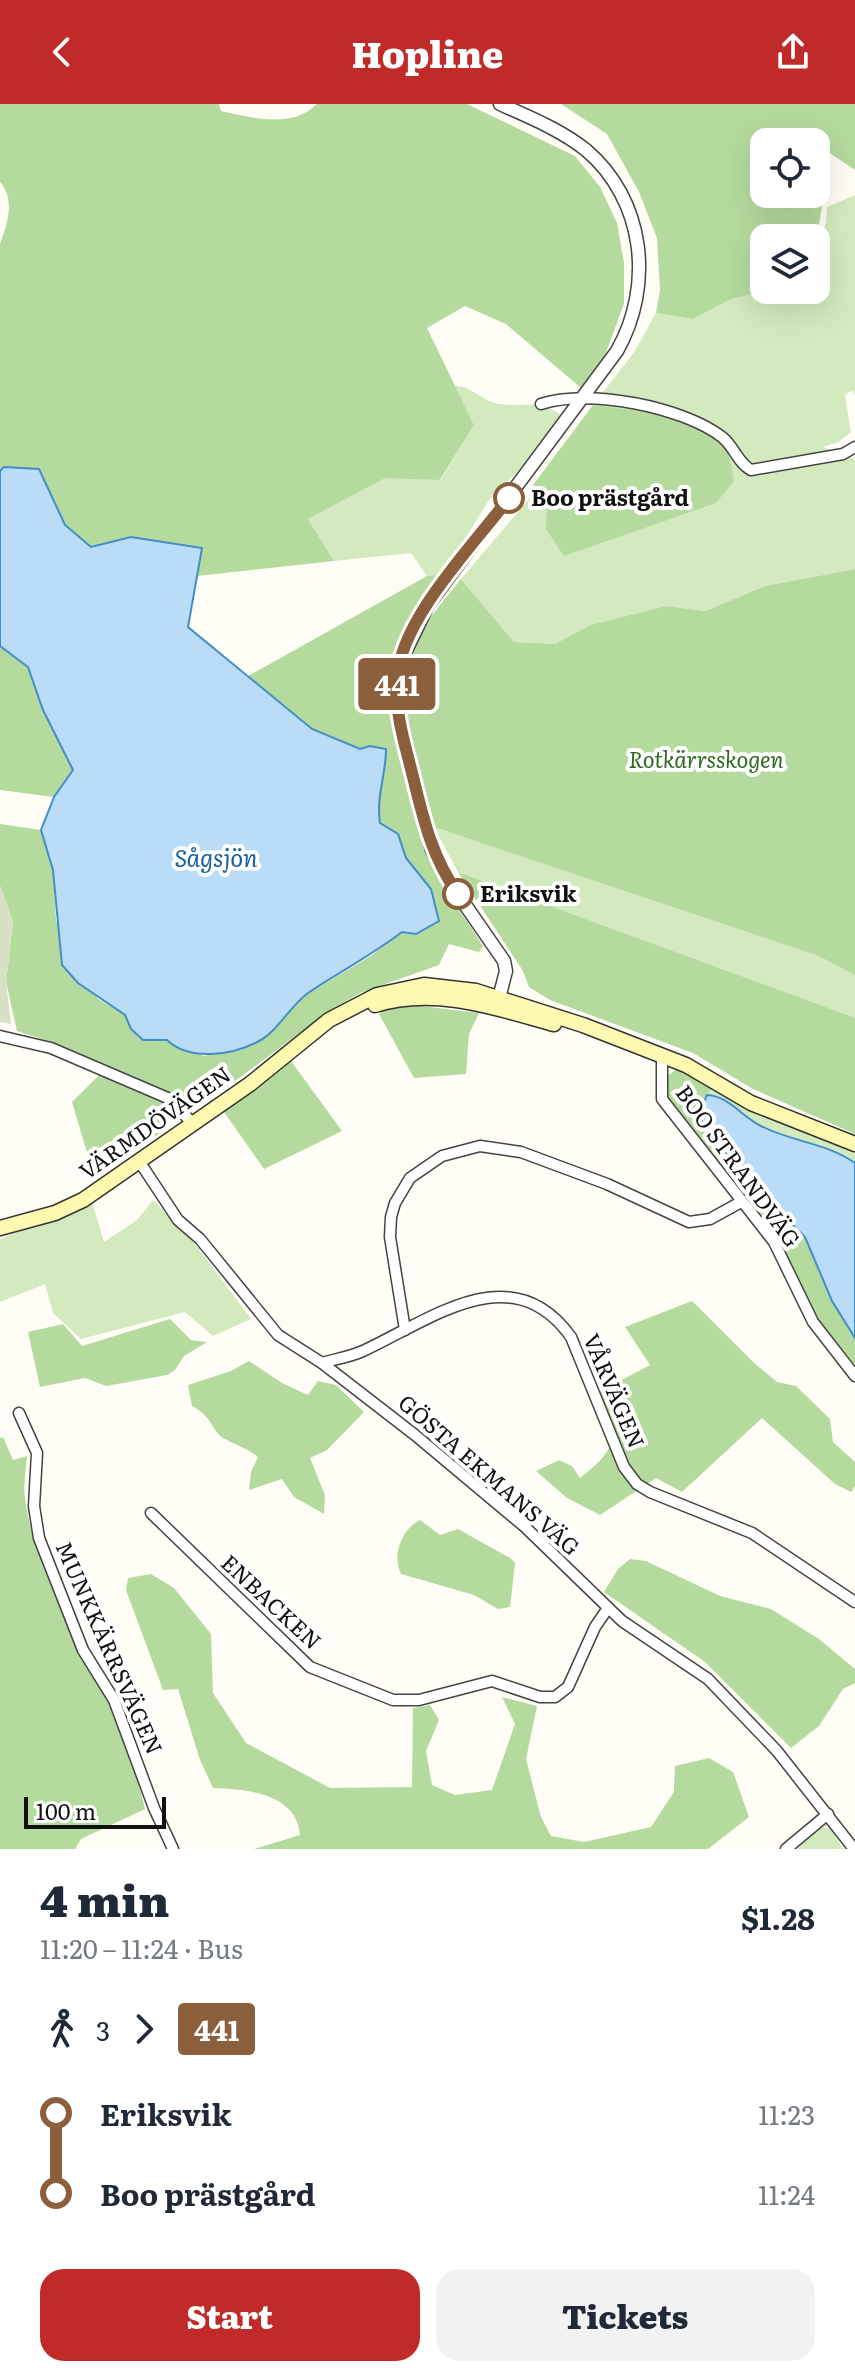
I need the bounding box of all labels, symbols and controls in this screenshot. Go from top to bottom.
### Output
text: Hopline [352,26,503,79]
icon: back [40,30,84,74]
icon: share [771,30,815,74]
map controls [750,128,830,304]
button: locate [750,128,830,208]
button: layers [750,224,830,304]
place label: Boo prästgård [531,480,689,513]
marker: Boo prästgård [494,483,524,513]
line badge: 441 [351,658,443,710]
text: 441 [374,663,420,705]
park label: Rotkärrsskogen [628,742,784,775]
water label: Sågsjön [174,839,258,874]
place label: Eriksvik [480,876,577,909]
marker: Eriksvik [443,879,473,909]
street label: VÄRMDÖVÄGEN [71,1057,237,1187]
street label: BOO STRANDVÄG [669,1077,809,1253]
street label: VÅRVÄGEN [576,1328,654,1453]
street label: GÖSTA EKMANS VÄG [392,1386,588,1562]
street label: MUNKKÄRRSVÄGEN [48,1536,172,1759]
street label: ENBACKEN [214,1546,330,1656]
scale bar [24,1793,166,1829]
text: 100 m [36,1794,96,1827]
text: 4 min [40,1865,170,1931]
text: $1.28 [741,1895,815,1939]
text: 11:20 – 11:24 · Bus [40,1928,243,1967]
icon: walk [40,2007,84,2051]
icon: forward [122,2007,166,2051]
text: 441 [194,2008,239,2050]
text: 3 [96,2010,110,2049]
text: Eriksvik [100,2091,232,2135]
text: 11:23 [758,2094,815,2133]
text: Boo prästgård [100,2171,315,2215]
text: 11:24 [758,2174,815,2213]
button: Start [40,2269,420,2361]
button: Tickets [436,2269,815,2361]

